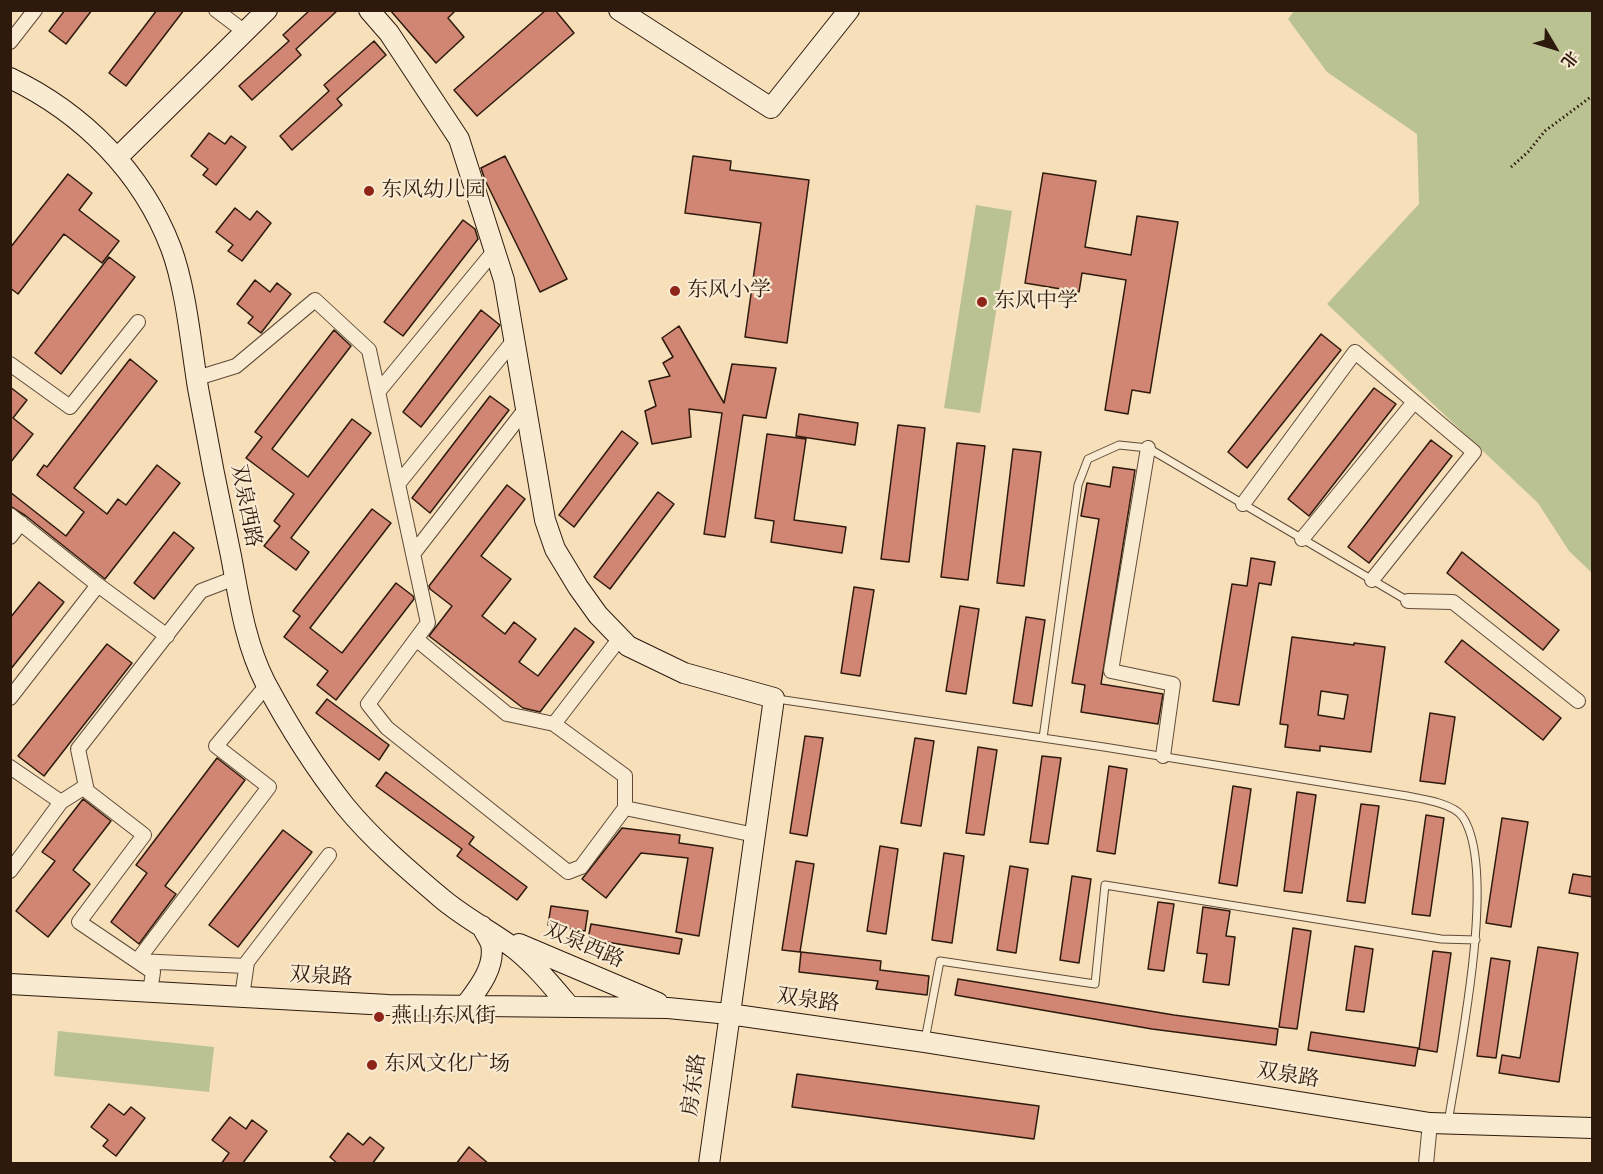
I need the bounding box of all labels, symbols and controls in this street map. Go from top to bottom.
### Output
north arrow [1525,18,1585,78]
text: 北 [1557,47,1582,72]
place label: 东风幼儿园 [381,178,486,204]
marker: 东风幼儿园 [362,184,376,198]
place label: 东风小学 [687,278,771,304]
marker: 东风小学 [668,284,682,298]
place label: 东风中学 [994,289,1078,315]
marker: 东风中学 [975,295,989,309]
street label: 双泉西路 [225,462,265,550]
street label: 双泉西路 [540,918,628,974]
street label: 双泉路 [289,963,353,991]
street label: 双泉路 [775,984,841,1018]
place label: 燕山东风街 [391,1004,496,1030]
marker: 燕山东风街 [372,1010,386,1024]
place label: 东风文化广场 [384,1052,510,1078]
street label: 房东路 [678,1052,712,1118]
marker: 东风文化广场 [365,1058,379,1072]
street label: 双泉路 [1255,1059,1321,1093]

